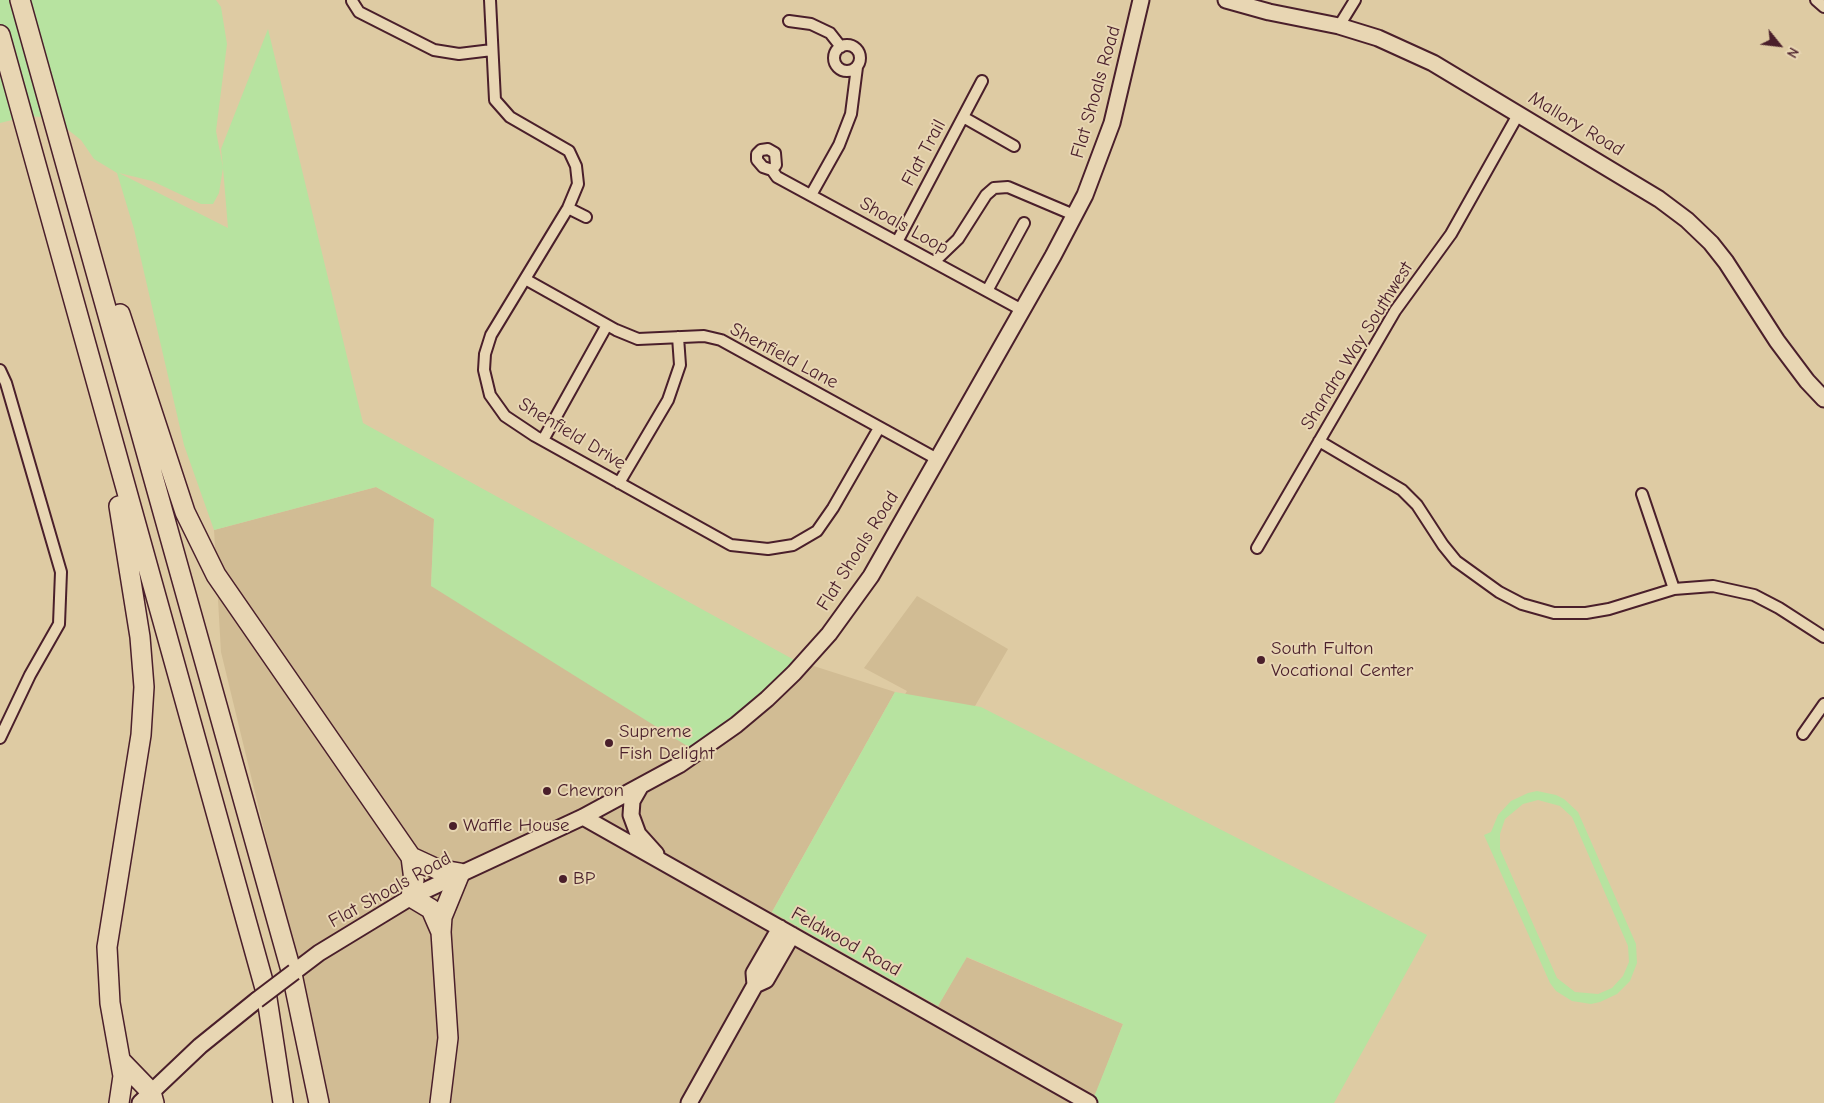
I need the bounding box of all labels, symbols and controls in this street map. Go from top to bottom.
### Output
north arrow [1754,20,1804,70]
street label: Flat Shoals Road [1066,23,1126,161]
text: N [1783,44,1802,61]
street label: Mallory Road [1524,87,1628,161]
street label: Flat Trail [897,116,951,190]
street label: Shoals Loop [855,192,953,260]
street label: Shandra Way Southwest [1296,258,1418,434]
street label: Shenfield Lane [726,318,842,394]
street label: Shenfield Drive [514,393,630,475]
street label: Flat Shoals Road [812,487,904,615]
place label: South Fulton Vocational Center [1271,638,1413,682]
marker: South Fulton Vocational Center [1255,654,1267,666]
place label: Supreme Fish Delight [619,721,714,765]
marker: Supreme Fish Delight [603,737,615,749]
place label: Chevron [557,780,624,802]
marker: Chevron [541,785,553,797]
place label: Waffle House [463,815,569,837]
marker: Waffle House [447,820,459,832]
street label: Flat Shoals Road [325,847,455,933]
place label: BP [573,868,595,890]
marker: BP [557,873,569,885]
street label: Feldwood Road [787,902,905,982]

